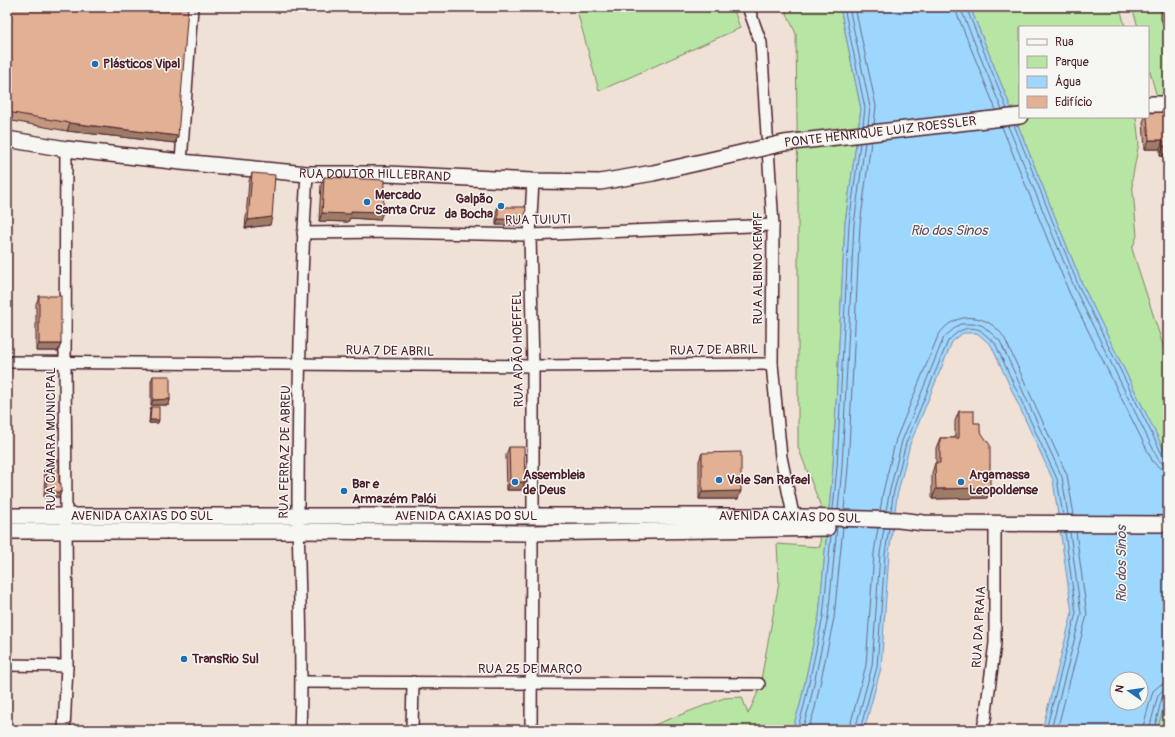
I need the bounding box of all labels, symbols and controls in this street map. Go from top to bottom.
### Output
legend [1019,26,1149,118]
text: Rua [1055,35,1074,50]
text: Parque [1055,55,1089,70]
place label: Plásticos Vipal [103,56,180,72]
marker: Plásticos Vipal [90,59,100,69]
text: Água [1055,74,1081,90]
text: Edifício [1055,95,1093,110]
street label: PONTE HENRIQUE LUIZ ROESSLER [783,113,978,151]
street label: RUA DOUTOR HILLEBRAND [298,165,451,185]
place label: Mercado Santa Cruz [375,187,436,218]
place label: Galpão da Bocha [445,191,493,222]
marker: Mercado Santa Cruz [362,197,372,207]
marker: Galpão da Bocha [496,201,506,211]
street label: RUA TUIUTI [505,211,571,229]
street label: RUA ALBINO KEMPF [750,211,766,325]
water label: Rio dos Sinos [910,222,989,239]
street label: RUA ADÃO HOEFFEL [509,290,527,408]
street label: RUA 7 DE ABRIL [669,341,759,359]
street label: RUA 7 DE ABRIL [345,342,435,360]
street label: RUA CÂMARA MUNICIPAL [43,367,59,511]
street label: RUA FERRAZ DE ABREU [276,385,294,519]
place label: Assembleia de Deus [523,467,585,498]
place label: Argamassa Leopoldense [969,467,1039,498]
place label: Vale San Rafael [727,472,810,488]
marker: Vale San Rafael [714,475,724,485]
place label: Bar e Armazém Palói [352,476,437,507]
marker: Assembleia de Deus [510,477,520,487]
marker: Argamassa Leopoldense [956,477,966,487]
marker: Bar e Armazém Palói [339,486,349,496]
street label: AVENIDA CAXIAS DO SUL [71,508,213,524]
street label: AVENIDA CAXIAS DO SUL [395,508,537,524]
street label: AVENIDA CAXIAS DO SUL [719,508,862,527]
water label: Rio dos Sinos [1113,524,1130,603]
street label: RUA DA PRAIA [969,585,989,668]
place label: TransRio Sul [191,651,259,667]
marker: TransRio Sul [179,654,189,664]
street label: RUA 25 DE MARÇO [478,661,582,677]
north arrow [1109,671,1149,711]
text: N [1113,683,1127,694]

